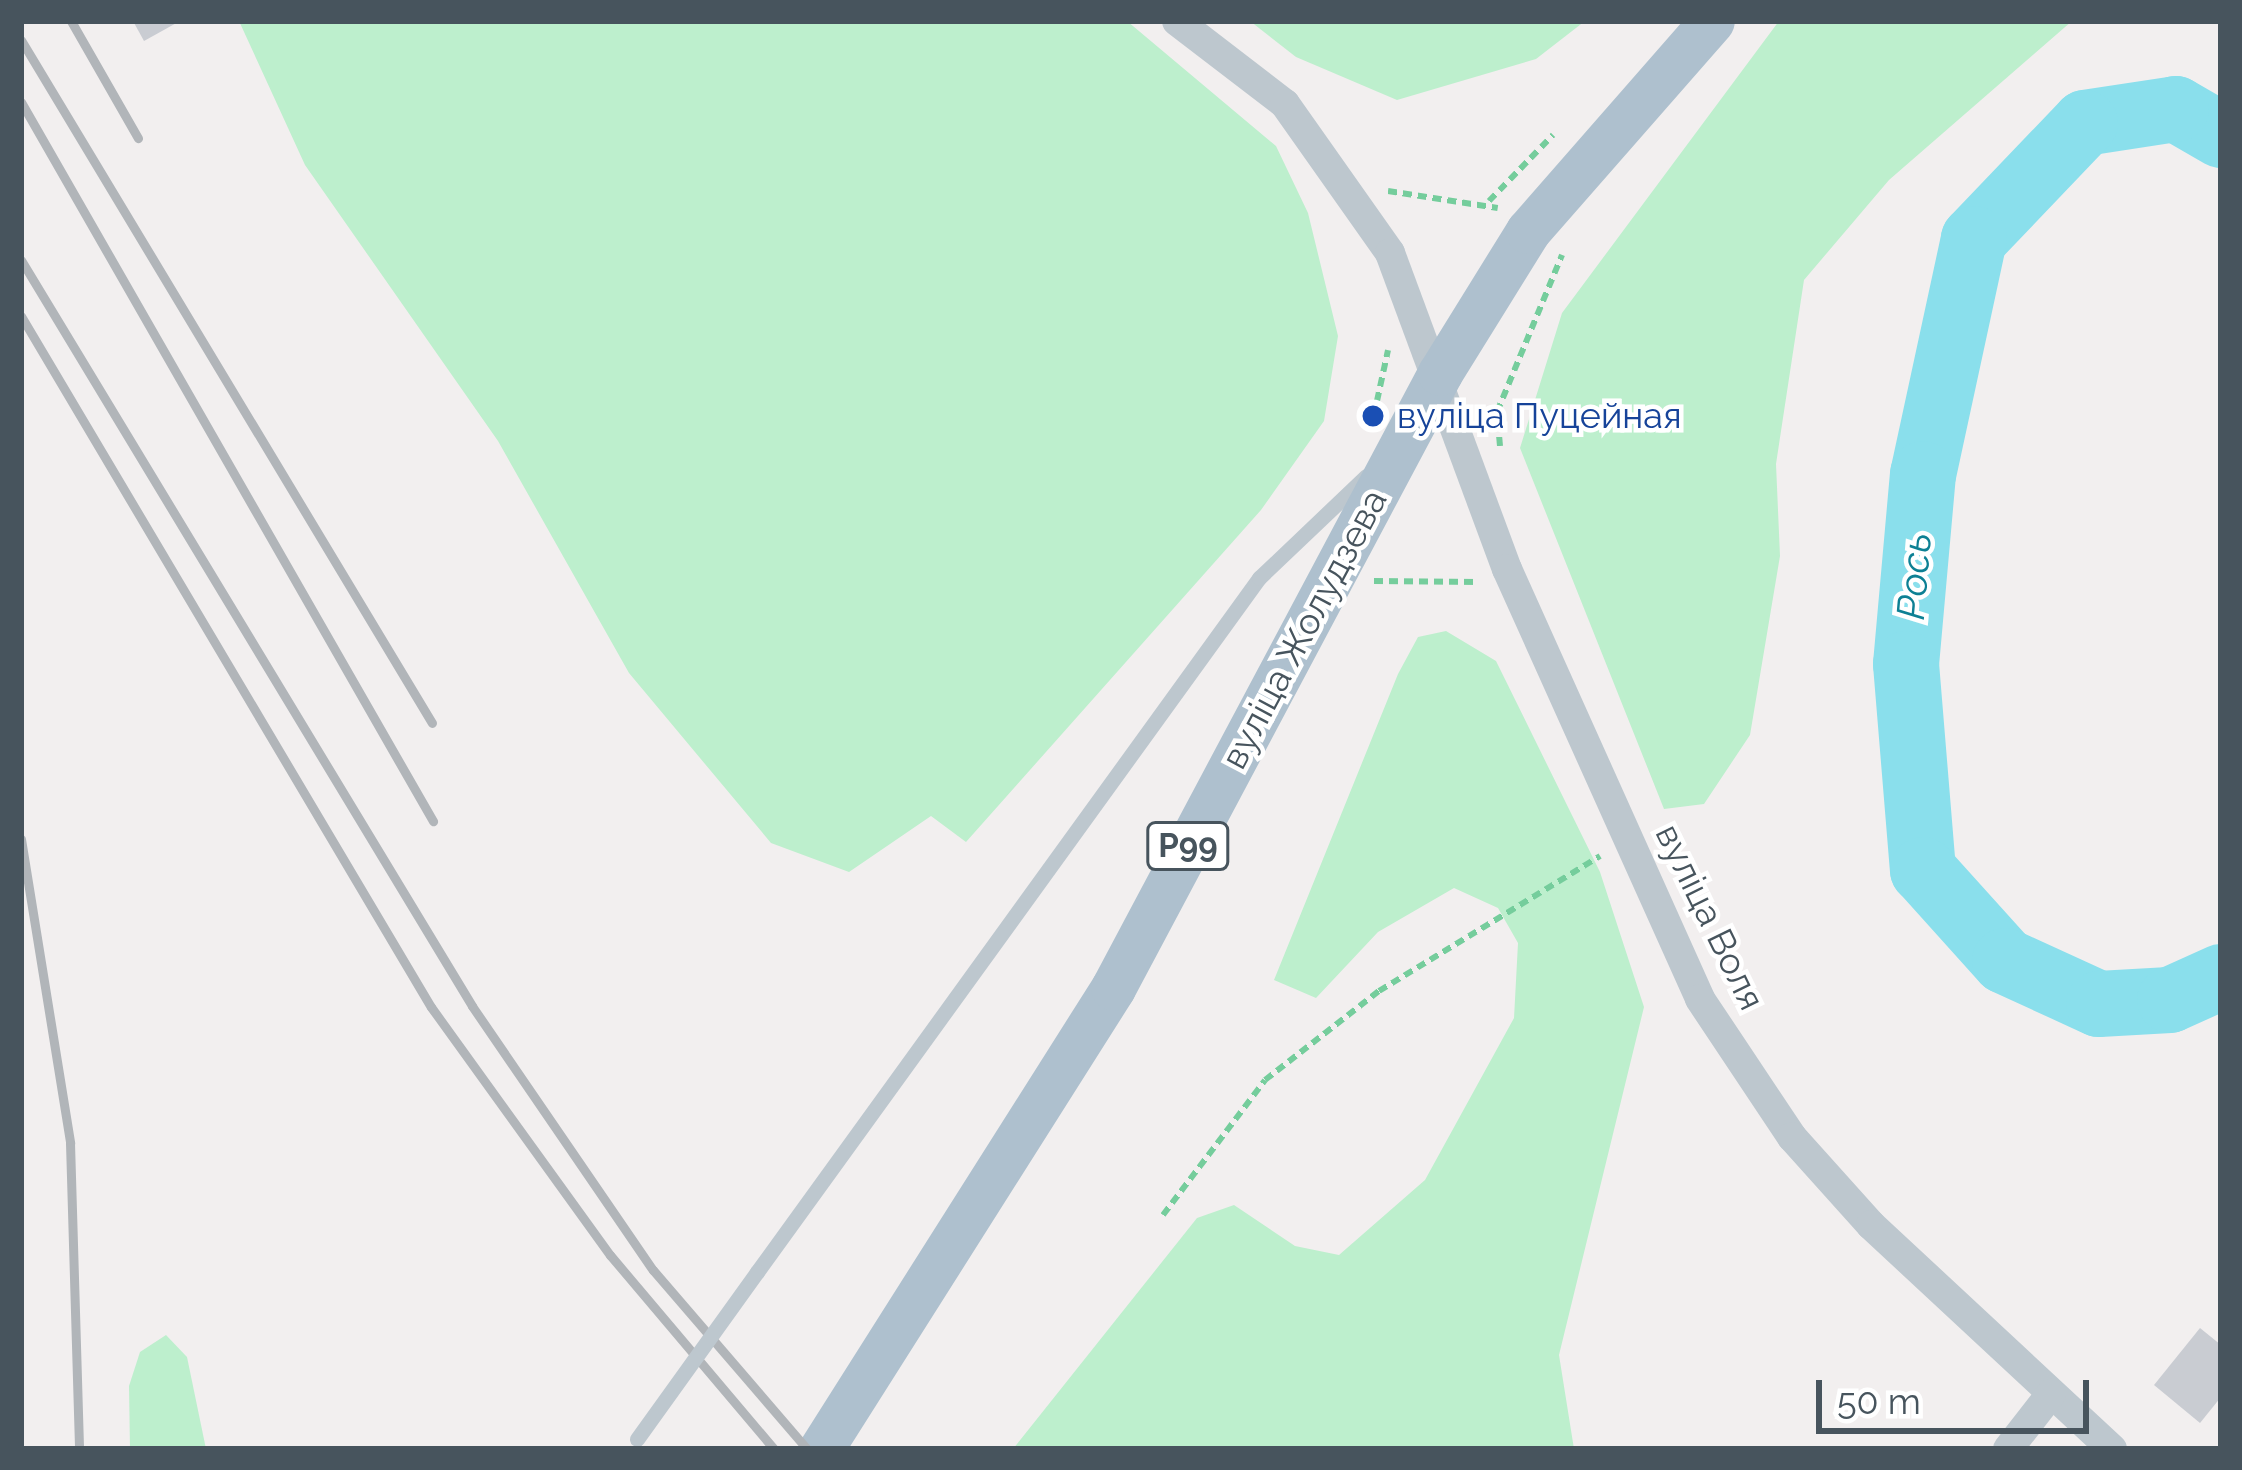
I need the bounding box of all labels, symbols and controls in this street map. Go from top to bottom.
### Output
place label: вуліца Пуцейная [1397,394,1682,438]
marker: вуліца Пуцейная [1360,403,1386,429]
street label: вуліца Жолудзева [1212,482,1396,776]
water label: Рось [1887,530,1941,622]
street label: вуліца Воля [1646,817,1774,1017]
road number: Р99 [1146,819,1230,873]
scale bar [1822,1356,2095,1430]
text: 50 m [1837,1380,1921,1422]

